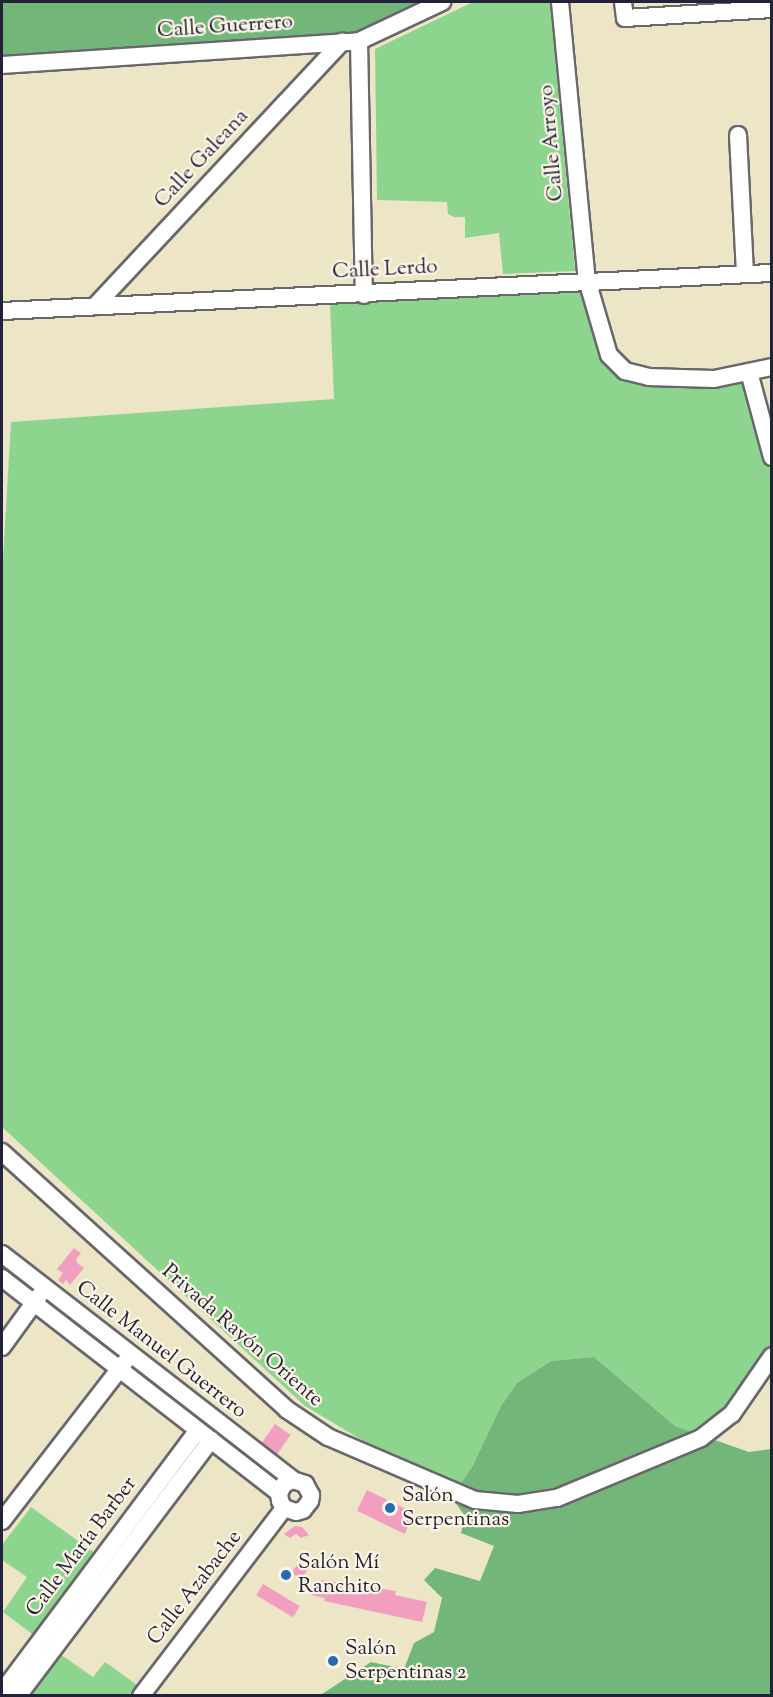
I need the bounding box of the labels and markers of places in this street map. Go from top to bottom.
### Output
place label: Salón Serpentinas [402,1483,509,1533]
marker: Salón Serpentinas [383,1501,397,1515]
place label: Salón Mí Ranchito [298,1550,381,1600]
marker: Salón Mí Ranchito [279,1568,293,1582]
place label: Salón Serpentinas 2 [345,1636,467,1686]
marker: Salón Serpentinas 2 [326,1654,340,1668]

